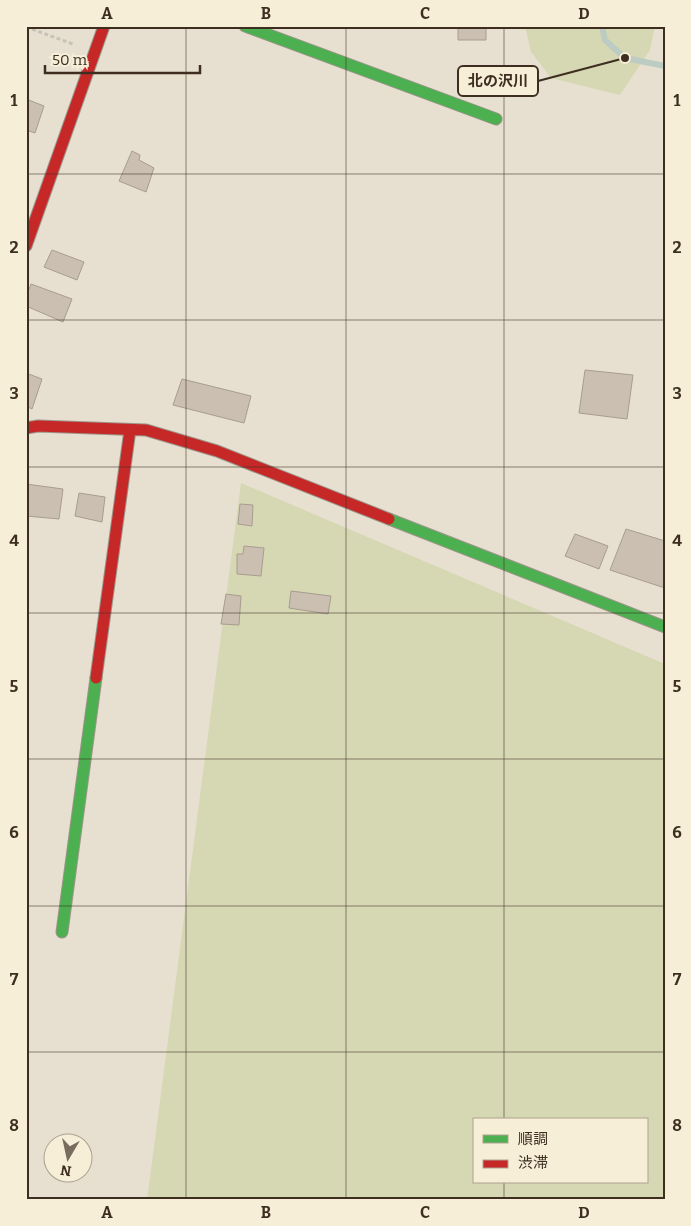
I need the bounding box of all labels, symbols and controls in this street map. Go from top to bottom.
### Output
text: A [101,4,113,23]
text: B [261,4,271,23]
text: C [420,4,430,23]
text: D [578,4,590,23]
scale bar [45,42,200,74]
text: 50 m [52,51,88,69]
callout: 北の沢川 [458,66,538,96]
text: 北の沢川 [468,72,528,90]
text: 1 [11,91,18,110]
text: 1 [674,91,681,110]
text: 2 [9,238,19,257]
text: 2 [672,238,682,257]
text: 3 [9,384,19,403]
text: 3 [672,384,682,403]
text: 4 [9,531,19,550]
text: 4 [672,531,682,550]
text: 5 [10,677,19,696]
text: 5 [673,677,682,696]
text: 6 [9,823,19,842]
text: 6 [672,823,682,842]
text: 7 [10,970,19,989]
text: 7 [673,970,682,989]
text: 8 [9,1116,19,1135]
text: 8 [672,1116,682,1135]
legend [473,1118,648,1184]
text: 順調 [518,1130,548,1148]
north arrow [42,1134,92,1184]
text: 渋滞 [518,1154,548,1172]
text: N [59,1161,73,1180]
text: A [101,1203,113,1222]
text: B [261,1203,271,1222]
text: C [420,1203,430,1222]
text: D [578,1203,590,1222]

